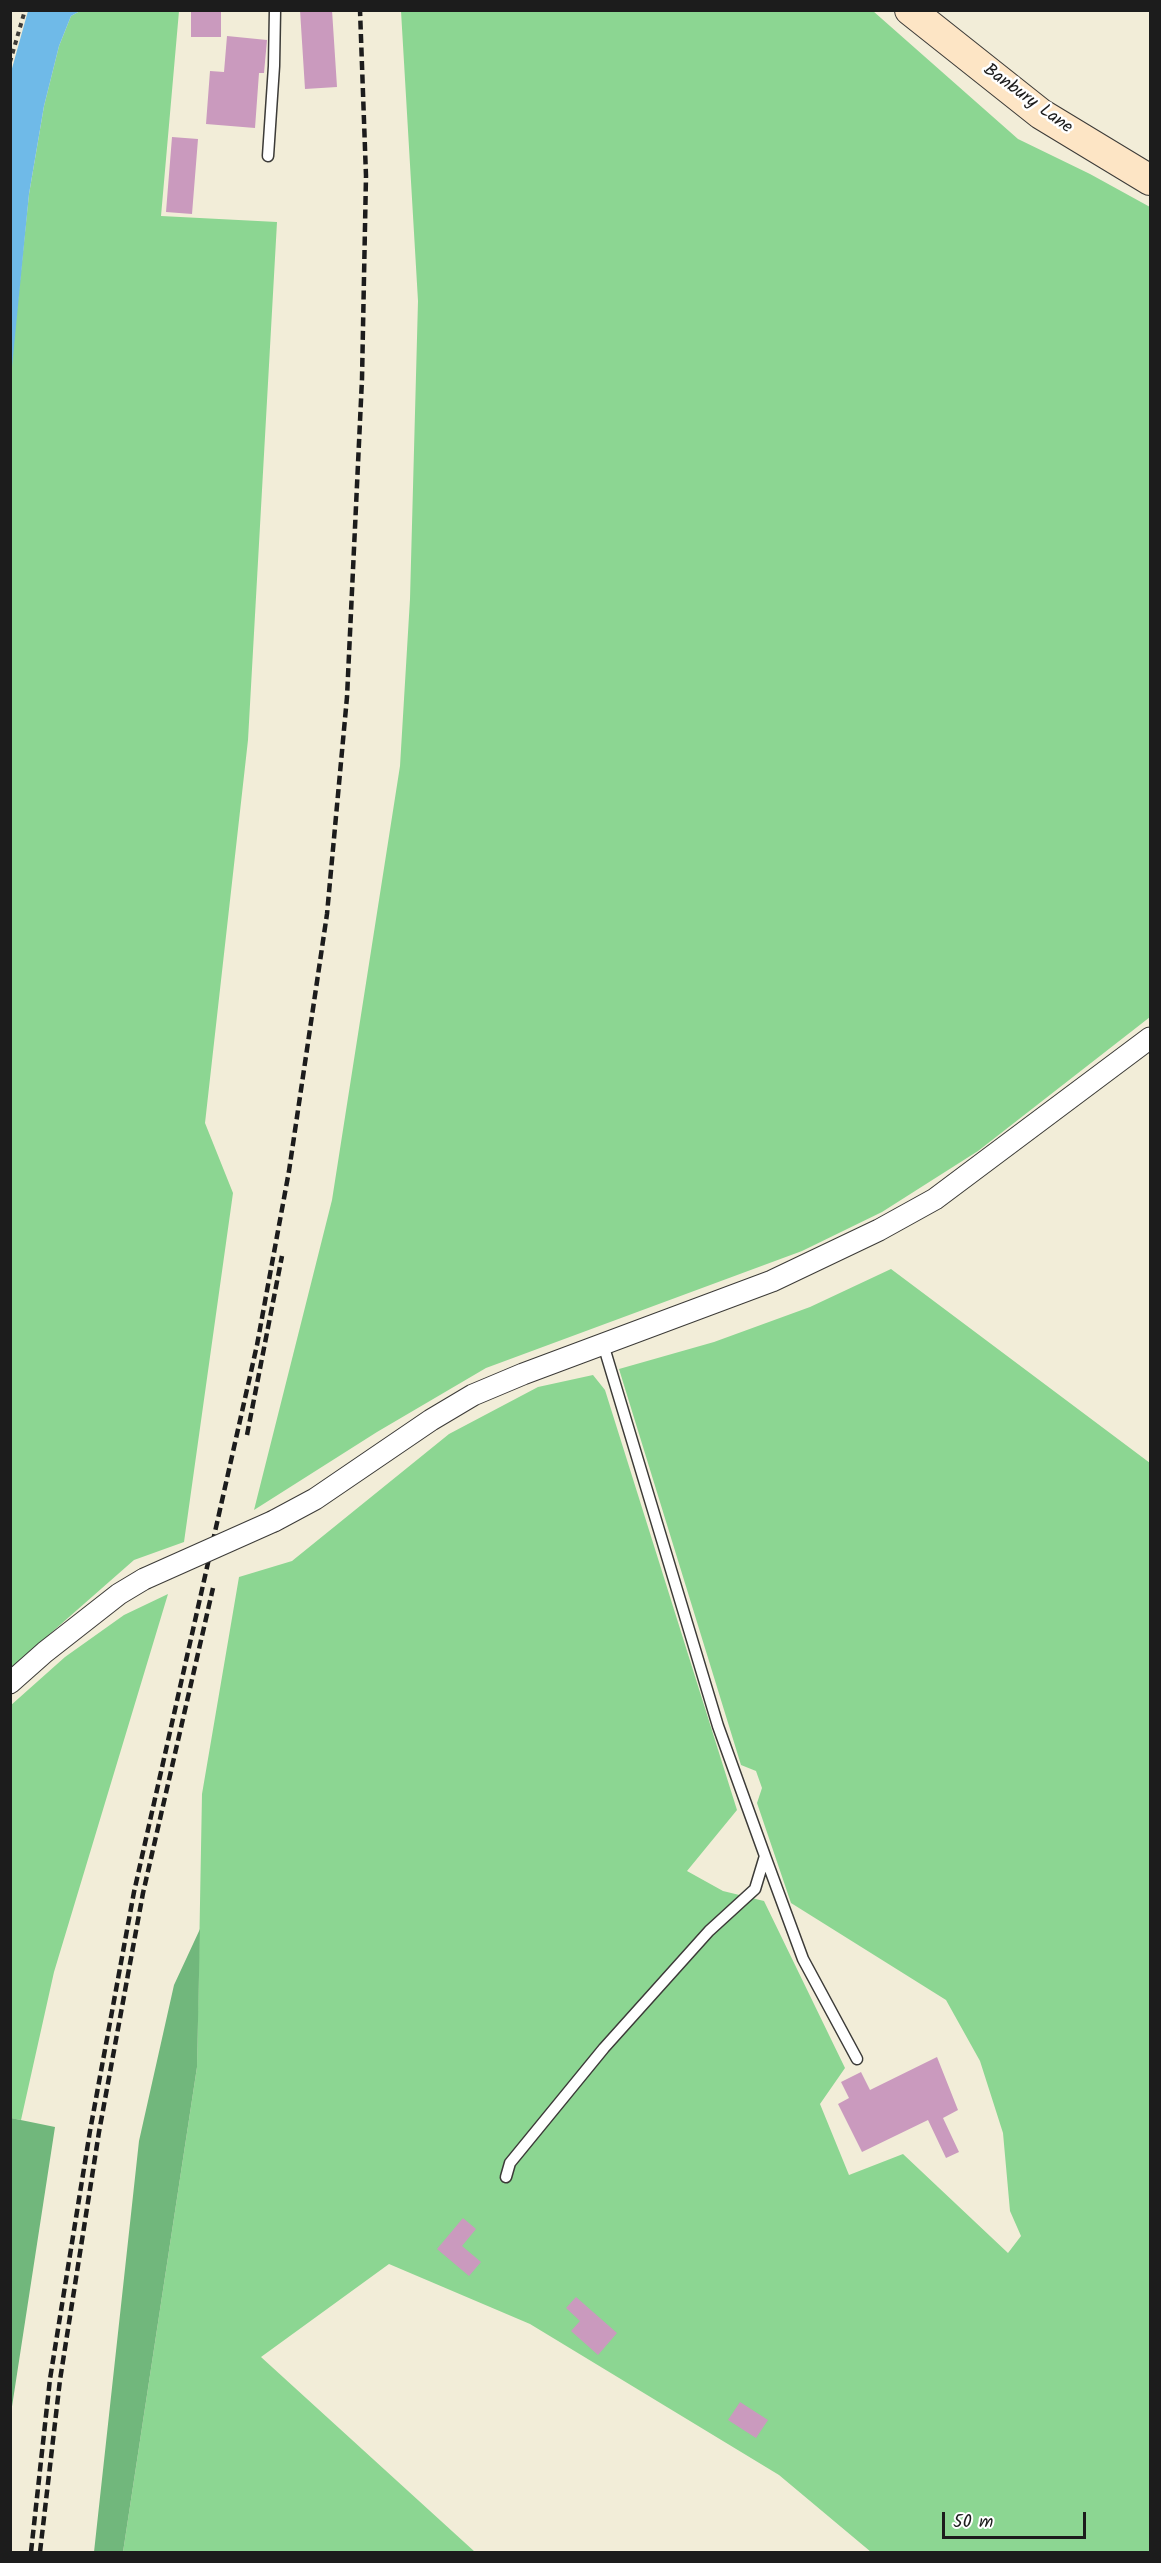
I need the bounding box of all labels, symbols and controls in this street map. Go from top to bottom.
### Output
street label: Banbury Lane [978,60,1076,140]
scale bar [945,2500,1089,2538]
text: 50 m [953,2508,993,2537]

